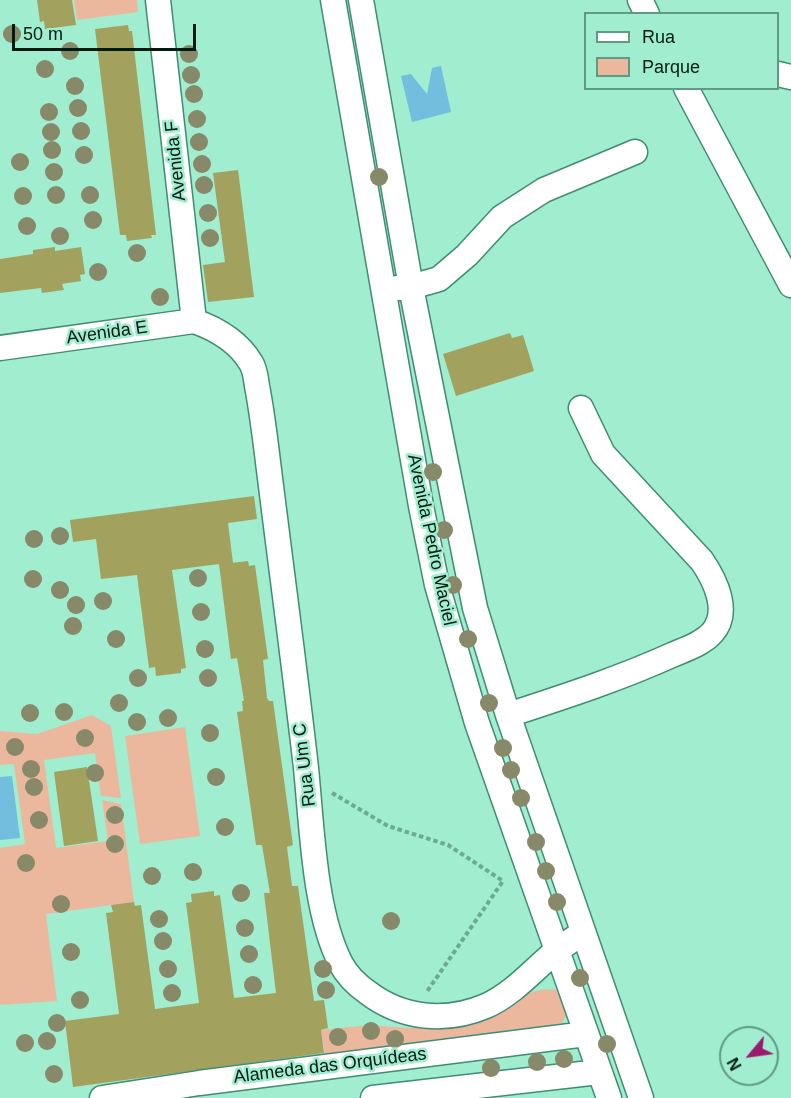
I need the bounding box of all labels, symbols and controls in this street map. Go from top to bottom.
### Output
scale bar [15,12,200,50]
legend [584,12,779,90]
text: 50 m [23,24,63,44]
text: Rua [642,27,675,47]
text: Parque [642,57,700,77]
street label: Avenida F [161,120,191,202]
street label: Avenida E [65,317,149,349]
street label: Avenida Pedro Maciel [402,452,460,628]
street label: Rua Um C [289,722,321,808]
north arrow [719,1026,779,1086]
street label: Alameda das Orquídeas [232,1043,428,1089]
text: N [724,1055,745,1073]

